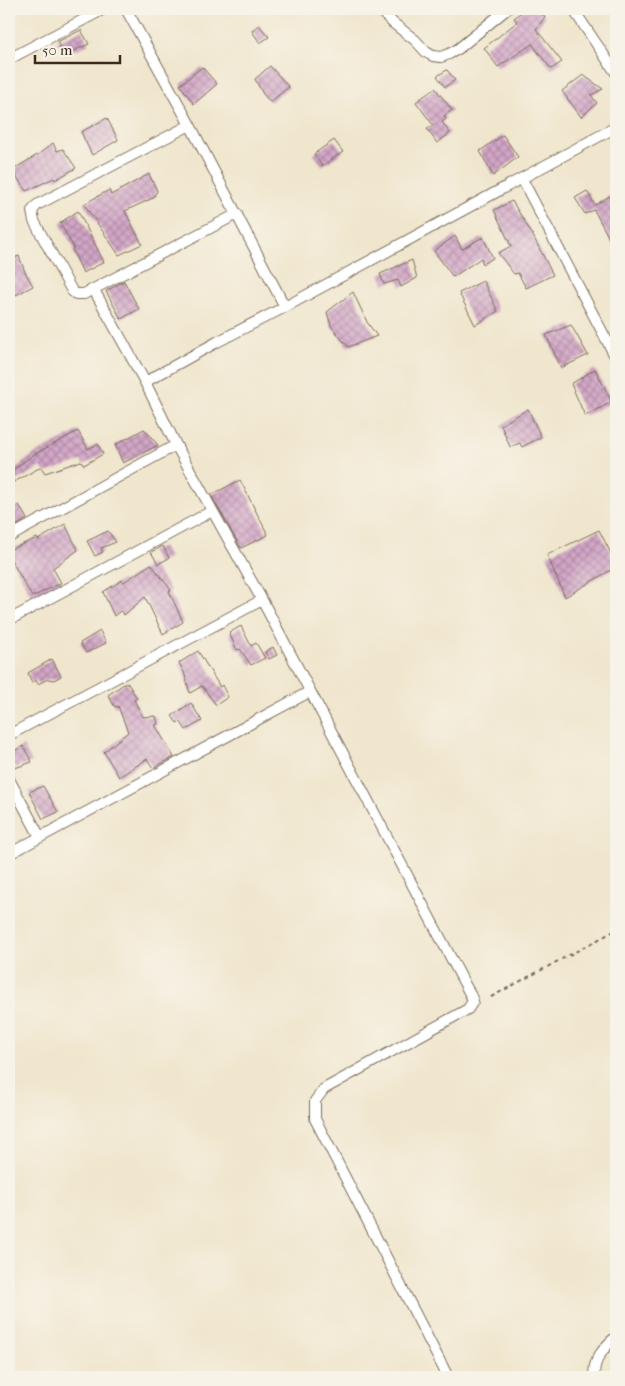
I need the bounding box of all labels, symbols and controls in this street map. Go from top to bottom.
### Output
scale bar [35,32,120,64]
text: 50 m [42,41,73,59]

